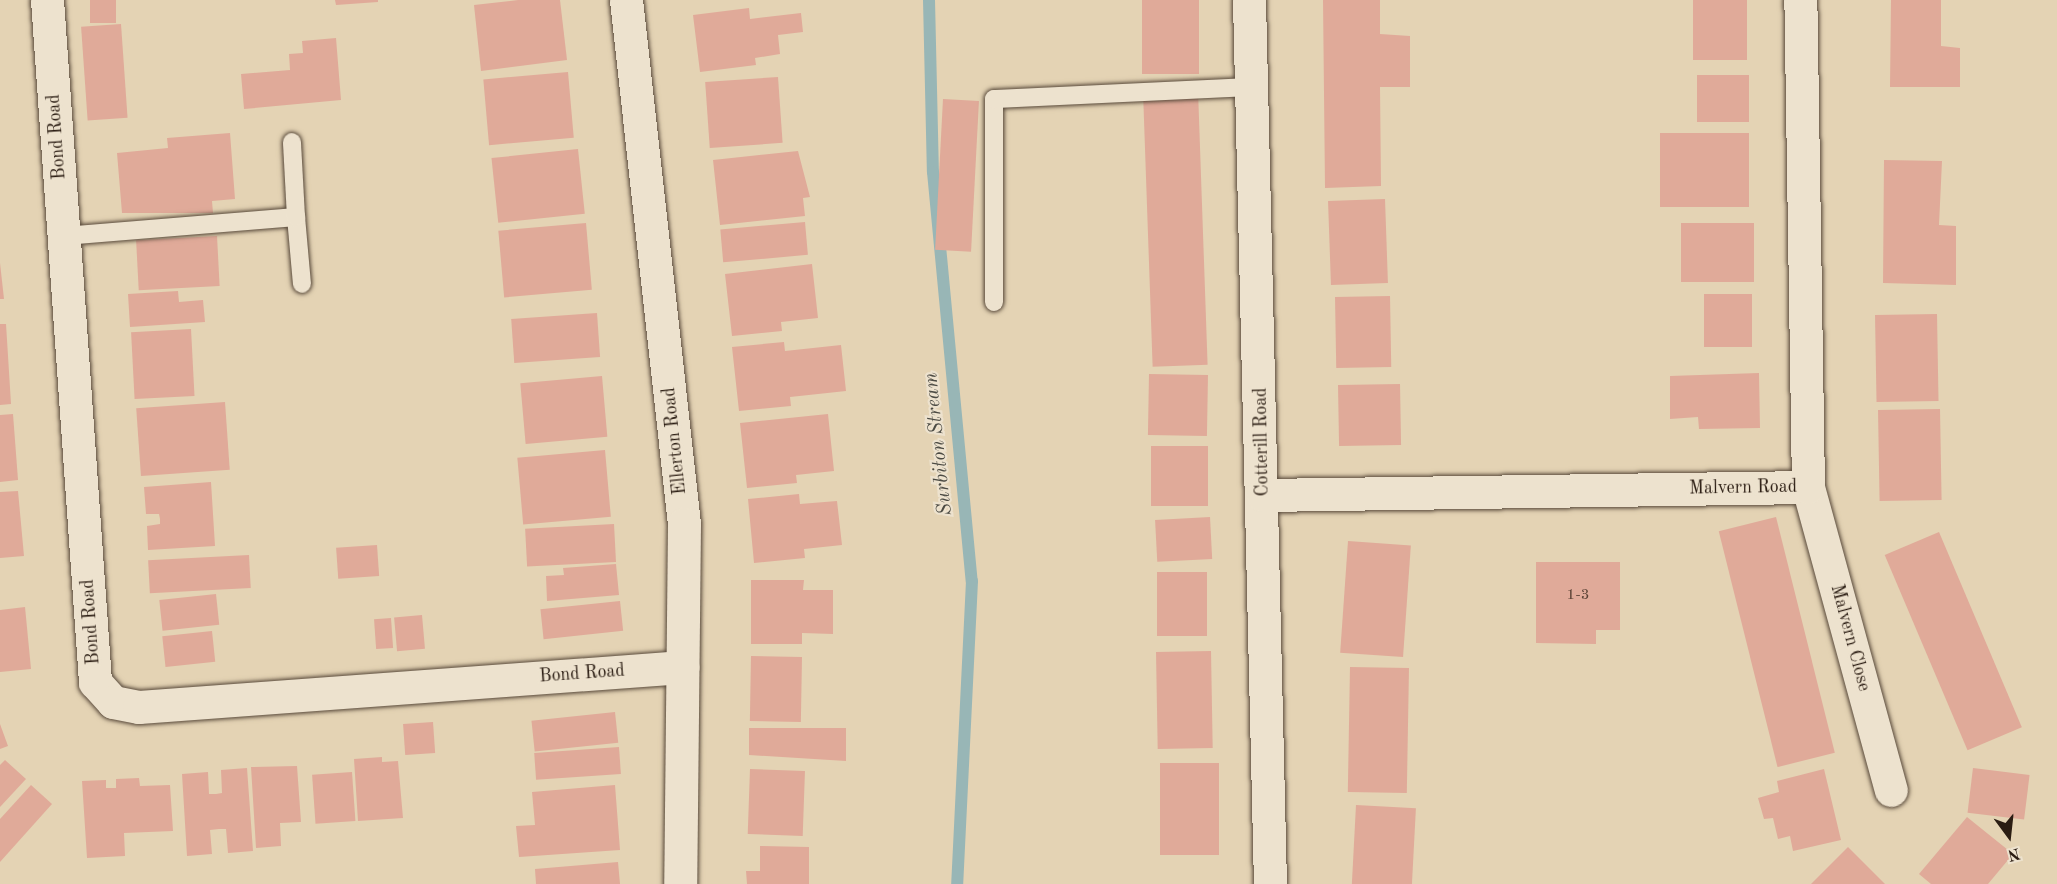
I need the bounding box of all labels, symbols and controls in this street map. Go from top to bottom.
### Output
street label: Bond Road [43,94,71,180]
water label: Surbiton Stream [920,371,958,517]
street label: Ellerton Road [659,386,691,496]
street label: Cotterill Road [1250,387,1274,497]
street label: Malvern Road [1689,476,1797,500]
street label: Bond Road [77,579,105,665]
street label: Malvern Close [1825,582,1875,694]
house number: 1-3 [1567,587,1589,605]
street label: Bond Road [539,660,625,688]
north arrow [1979,806,2039,866]
text: N [2006,844,2022,863]

